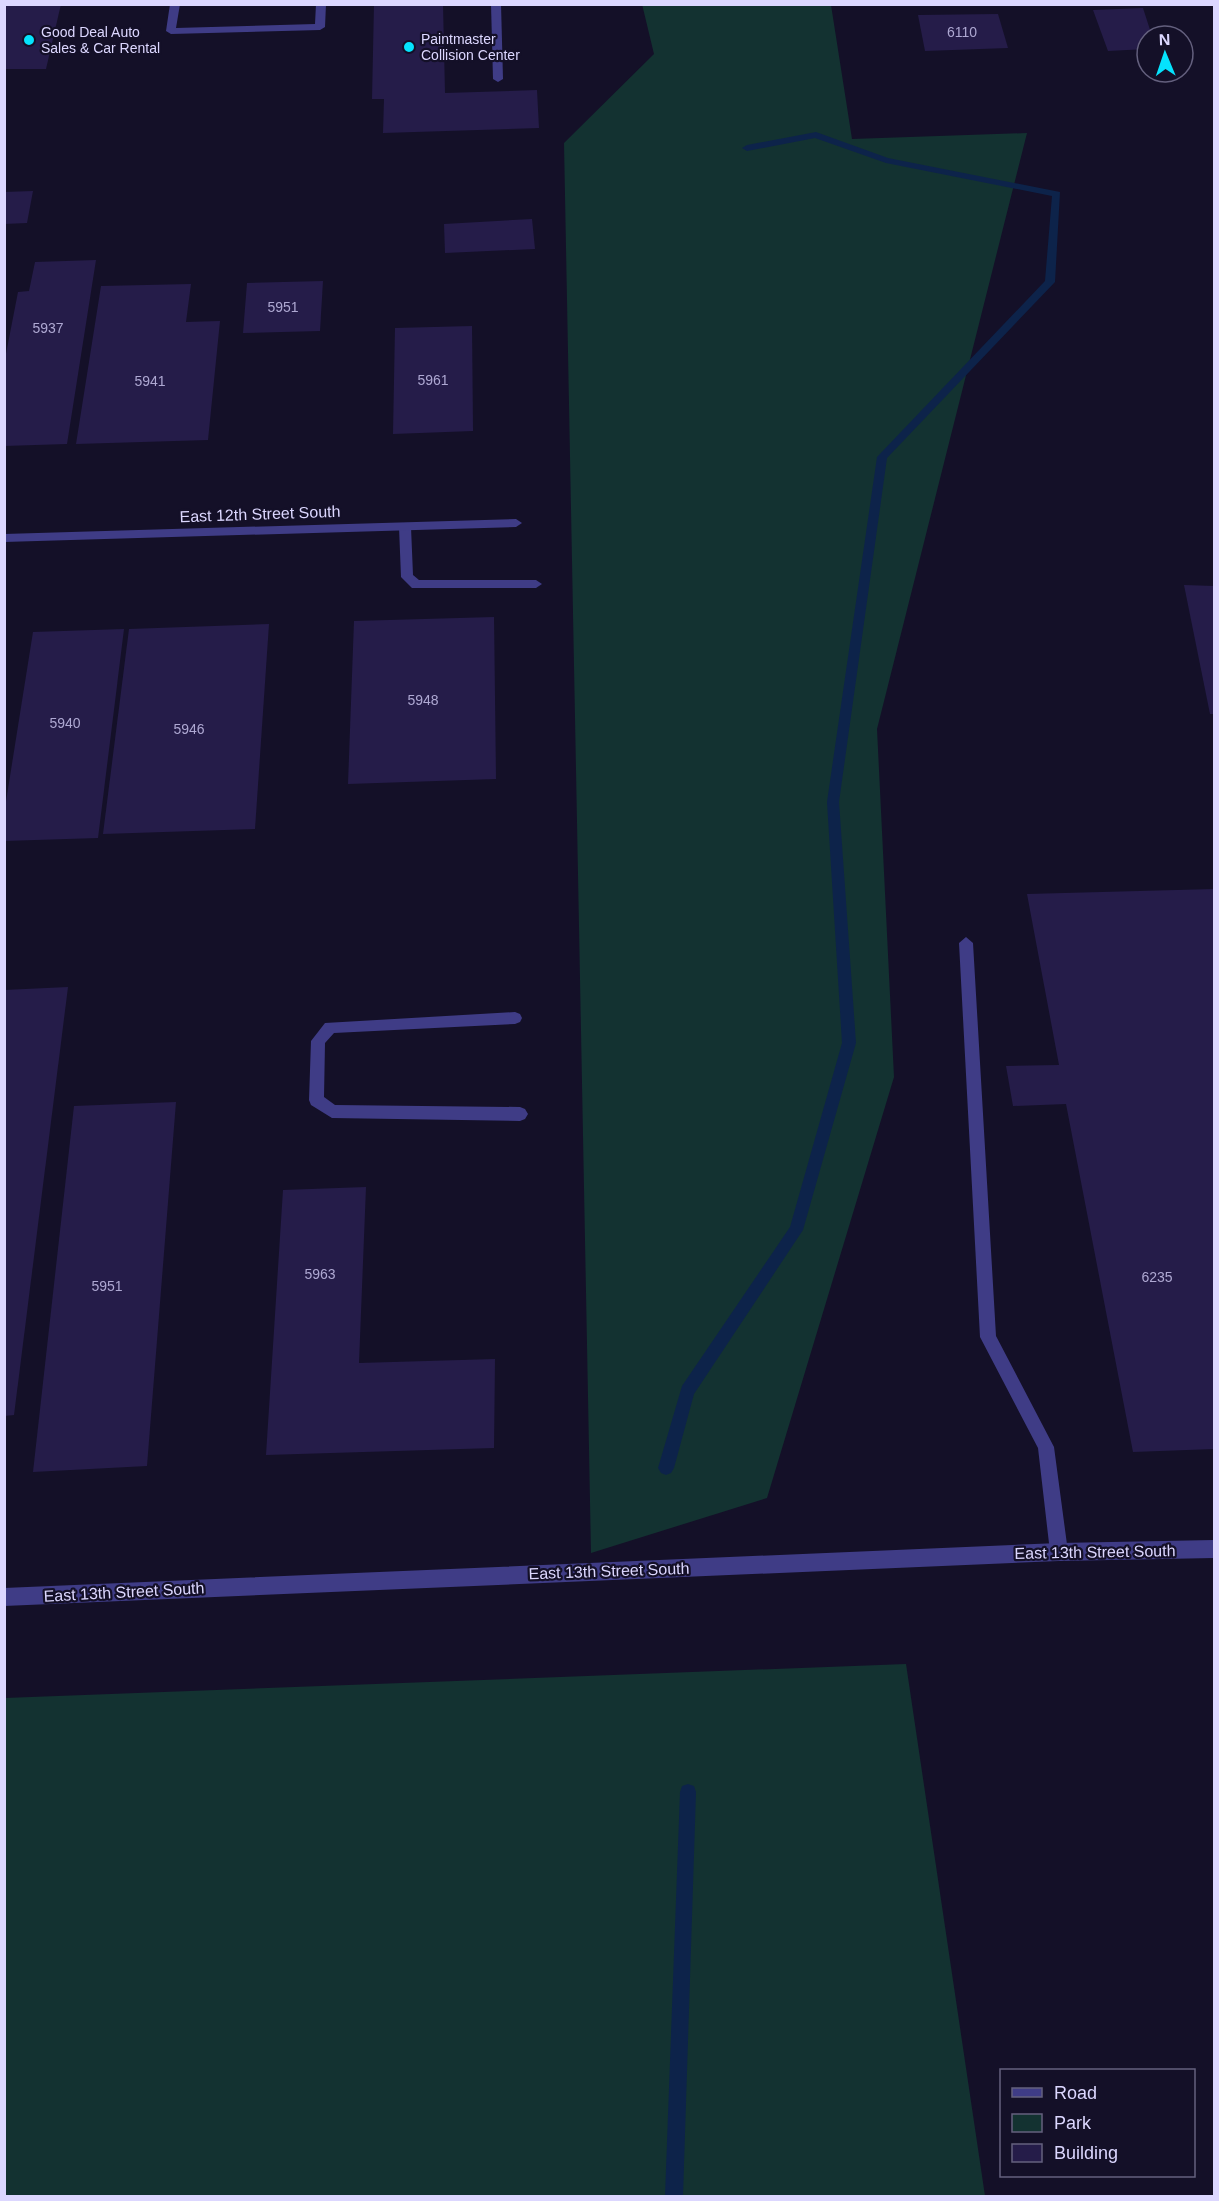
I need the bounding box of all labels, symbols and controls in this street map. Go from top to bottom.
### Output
place label: Good Deal Auto Sales & Car Rental [41,24,160,56]
house number: 6110 [947,24,977,40]
north arrow [1135,24,1195,84]
place label: Paintmaster Collision Center [421,31,520,63]
text: N [1158,31,1171,48]
marker: Good Deal Auto Sales & Car Rental [22,33,36,47]
marker: Paintmaster Collision Center [402,40,416,54]
house number: 5951 [267,299,299,315]
house number: 5937 [32,320,64,336]
house number: 5961 [417,372,449,388]
house number: 5941 [134,373,166,389]
street label: East 12th Street South [179,503,341,525]
house number: 5948 [407,692,439,708]
house number: 5940 [49,715,81,731]
house number: 5946 [173,721,205,737]
house number: 5963 [304,1266,336,1282]
house number: 6235 [1141,1269,1173,1285]
house number: 5951 [91,1278,123,1294]
street label: East 13th Street South [1014,1542,1176,1562]
street label: East 13th Street South [528,1560,690,1582]
street label: East 13th Street South [43,1579,205,1605]
legend [1000,2069,1195,2177]
text: Road [1054,2083,1097,2103]
text: Park [1054,2113,1092,2133]
text: Building [1054,2143,1118,2163]

